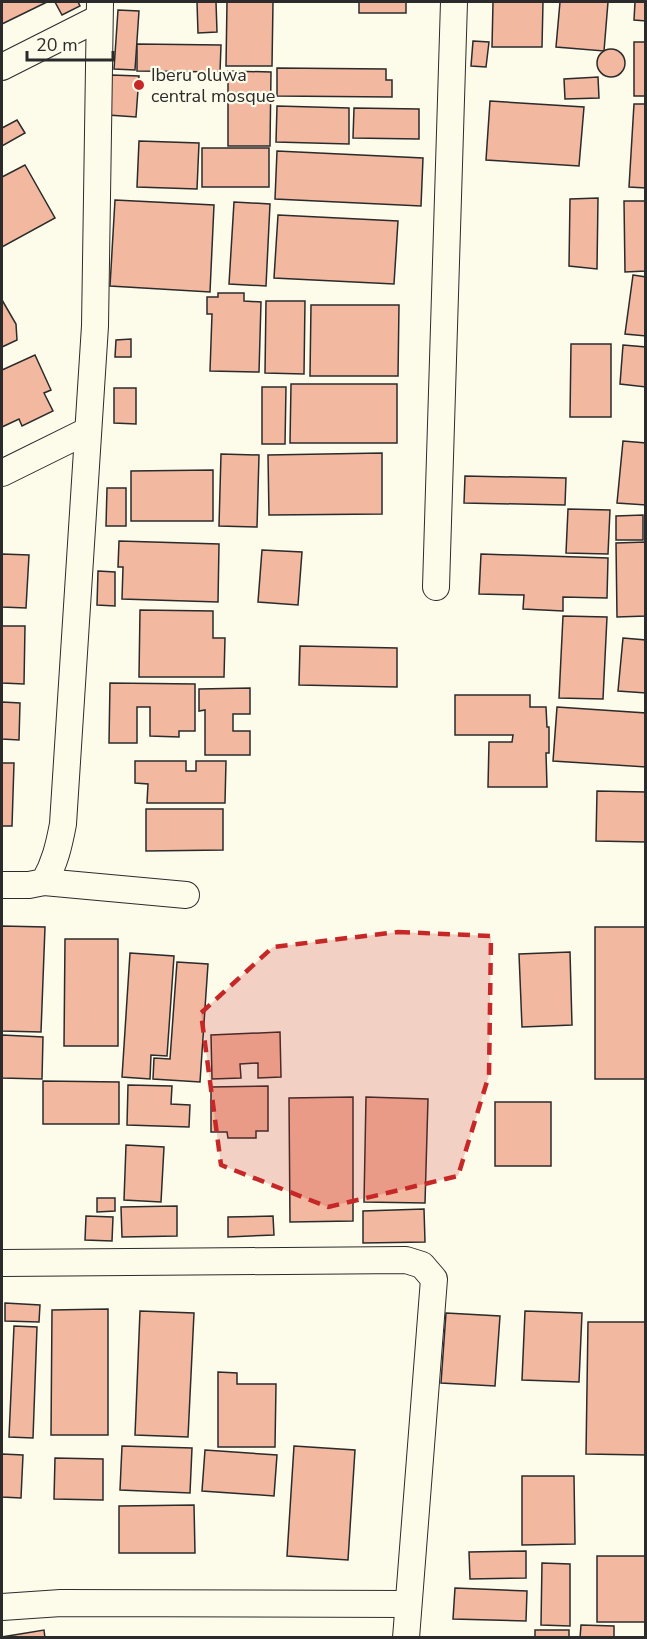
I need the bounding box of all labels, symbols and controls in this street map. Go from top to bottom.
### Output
scale bar [27,24,112,62]
text: 20 m [36,33,78,57]
place label: Iberu oluwa central mosque [151,63,275,108]
marker: Iberu oluwa central mosque [132,78,146,92]

